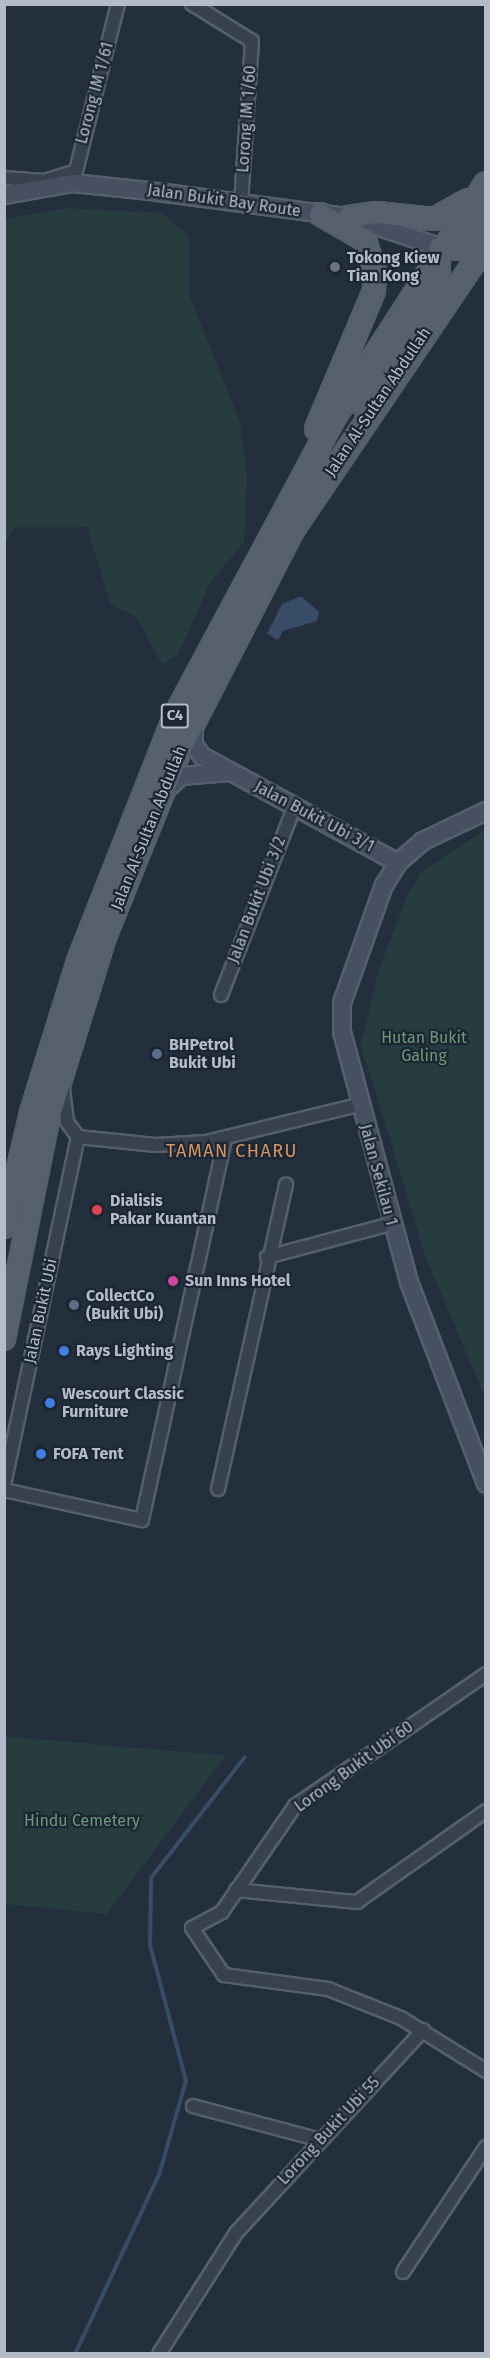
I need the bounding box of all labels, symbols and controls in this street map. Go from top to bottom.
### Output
street label: Lorong IM 1/61 [72,40,118,146]
street label: Lorong IM 1/60 [234,65,260,173]
street label: Jalan Bukit Bay Route [146,181,302,221]
place label: Tokong Kiew Tian Kong [347,248,439,286]
marker: Tokong Kiew Tian Kong [328,260,342,274]
street label: Jalan Al-Sultan Abdullah [321,324,435,480]
road number: C4 [160,704,190,728]
street label: Jalan Al-Sultan Abdullah [107,743,191,913]
street label: Jalan Bukit Ubi 3/1 [251,777,377,857]
street label: Jalan Bukit Ubi 3/2 [224,834,290,966]
park label: Hutan Bukit Galing [381,1028,467,1066]
place label: BHPetrol Bukit Ubi [169,1035,236,1073]
marker: BHPetrol Bukit Ubi [150,1047,164,1061]
street label: Jalan Sekilau 1 [355,1122,401,1228]
district label: TAMAN CHARU [166,1140,298,1162]
place label: Dialisis Pakar Kuantan [110,1191,216,1229]
marker: Dialisis Pakar Kuantan [88,1201,106,1219]
street label: Jalan Bukit Ubi [21,1257,61,1365]
place label: Sun Inns Hotel [185,1271,290,1291]
marker: Sun Inns Hotel [166,1274,180,1288]
place label: CollectCo (Bukit Ubi) [86,1286,163,1324]
marker: CollectCo (Bukit Ubi) [67,1298,81,1312]
place label: Rays Lighting [76,1341,173,1361]
marker: Rays Lighting [57,1344,71,1358]
place label: Wescourt Classic Furniture [62,1384,184,1422]
marker: Wescourt Classic Furniture [43,1396,57,1410]
place label: FOFA Tent [53,1444,124,1464]
marker: FOFA Tent [34,1447,48,1461]
street label: Lorong Bukit Ubi 60 [291,1718,417,1816]
park label: Hindu Cemetery [24,1811,140,1831]
street label: Lorong Bukit Ubi 55 [274,2073,384,2189]

